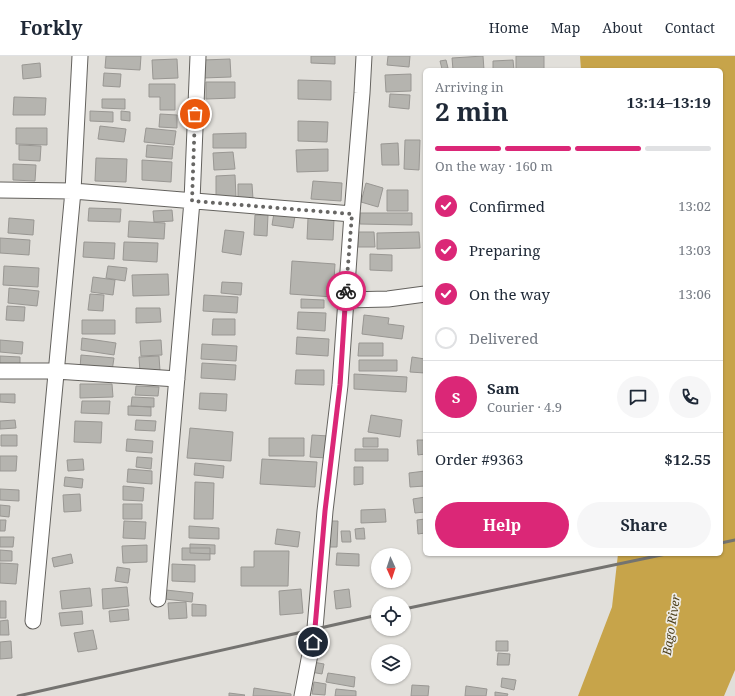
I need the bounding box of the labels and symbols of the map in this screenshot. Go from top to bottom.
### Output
pin [178,97,212,131]
courier [326,271,366,311]
north arrow [371,548,411,588]
water label: Bago River [658,593,684,657]
pin [296,625,330,659]

